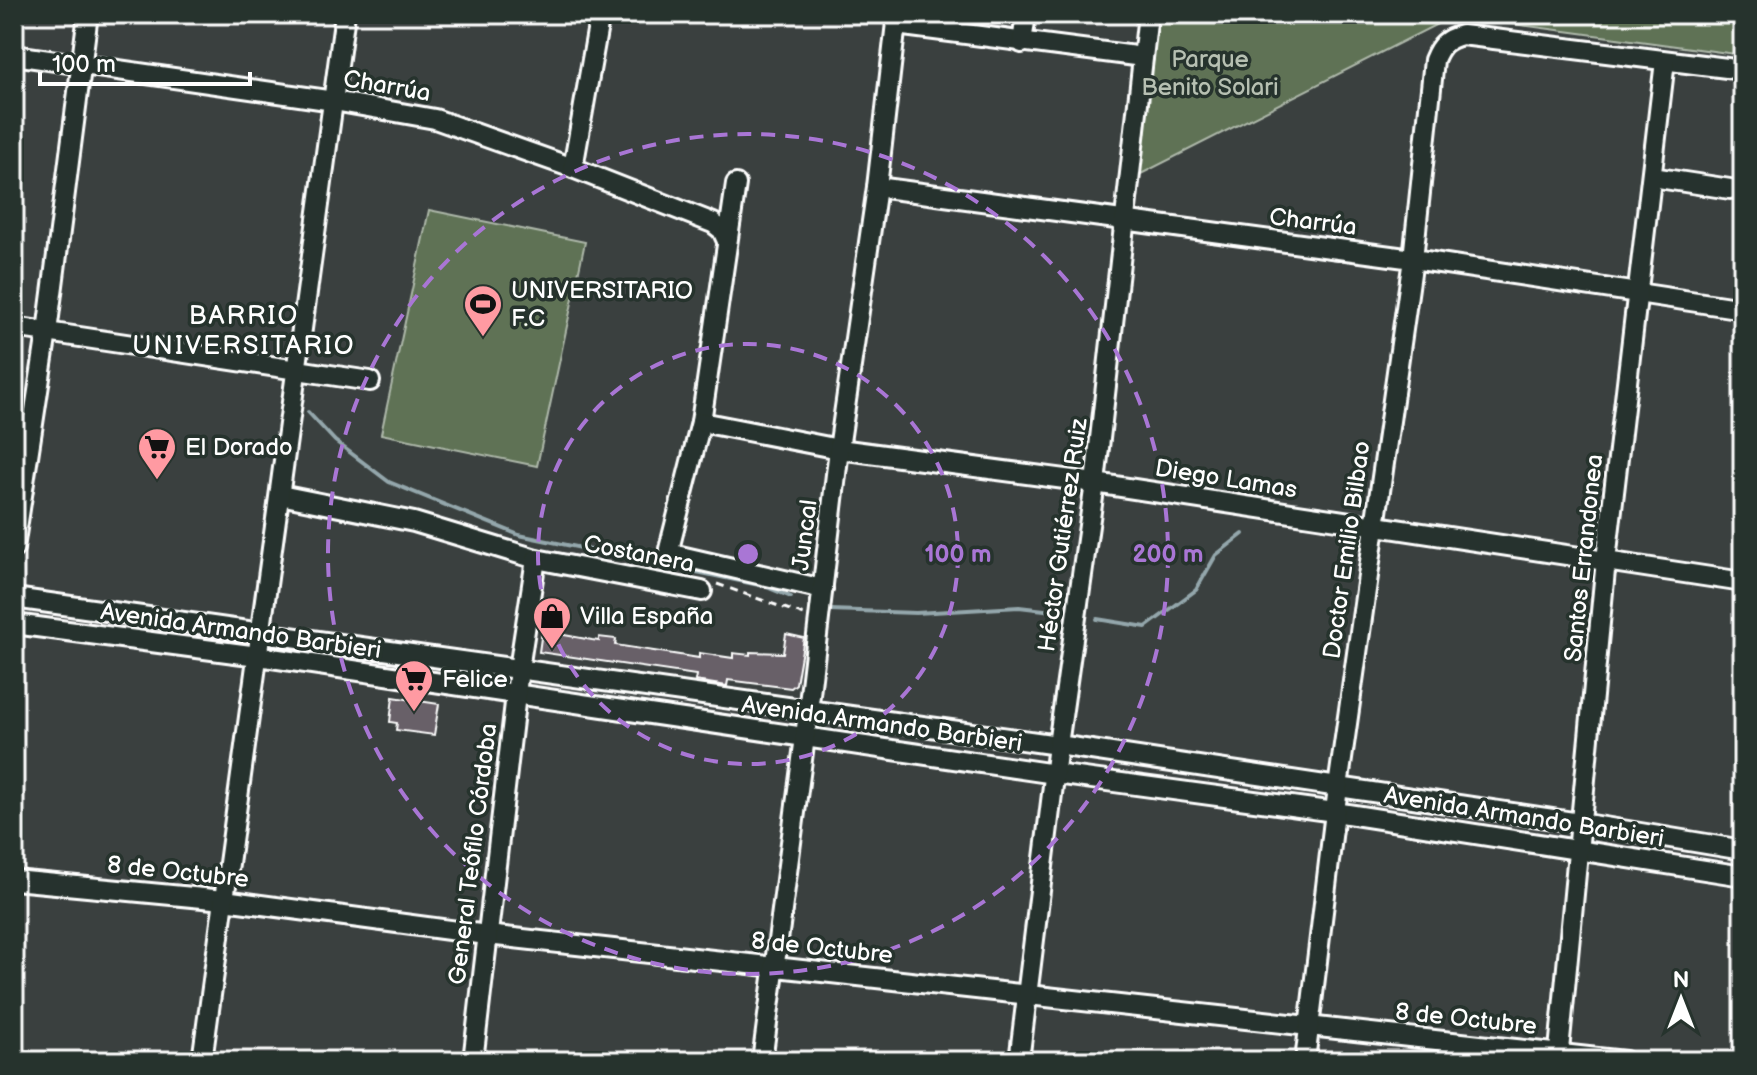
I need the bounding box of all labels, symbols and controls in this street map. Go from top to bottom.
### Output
scale bar [40,36,250,86]
park label: Parque Benito Solari [1141,45,1279,102]
text: 100 m [52,50,116,79]
street label: Charrúa [341,64,433,108]
street label: Charrúa [1268,202,1358,242]
place label: UNIVERSITARIO F.C [511,276,693,333]
sports icon: UNIVERSITARIO F.C [462,283,504,338]
district label: BARRIO UNIVERSITARIO [132,301,356,362]
street label: Héctor Gutiérrez Ruiz [1032,416,1094,654]
supermarket icon: El Dorado [136,426,178,481]
place label: El Dorado [185,433,293,462]
street label: Doctor Emilio Bilbao [1317,439,1377,661]
street label: Diego Lamas [1153,453,1299,505]
street label: Santos Errandonea [1559,453,1609,663]
street label: Juncal [786,498,824,572]
street label: Costanera [581,529,697,579]
centre of rings [734,540,762,568]
text: 100 m [925,540,991,569]
text: 200 m [1133,540,1203,569]
shop icon: Villa España [531,595,573,650]
street label: Avenida Armando Barbieri [99,597,383,665]
place label: Villa España [580,602,713,631]
supermarket icon: Felice [393,658,435,713]
place label: Felice [442,665,508,694]
street label: Avenida Armando Barbieri [740,690,1024,758]
street label: General Teófilo Córdoba [443,722,503,986]
street label: Avenida Armando Barbieri [1382,781,1666,853]
street label: 8 de Octubre [106,850,250,894]
street label: 8 de Octubre [750,926,894,970]
north arrow [1641,959,1721,1039]
text: N [1673,967,1689,994]
street label: 8 de Octubre [1394,997,1538,1041]

